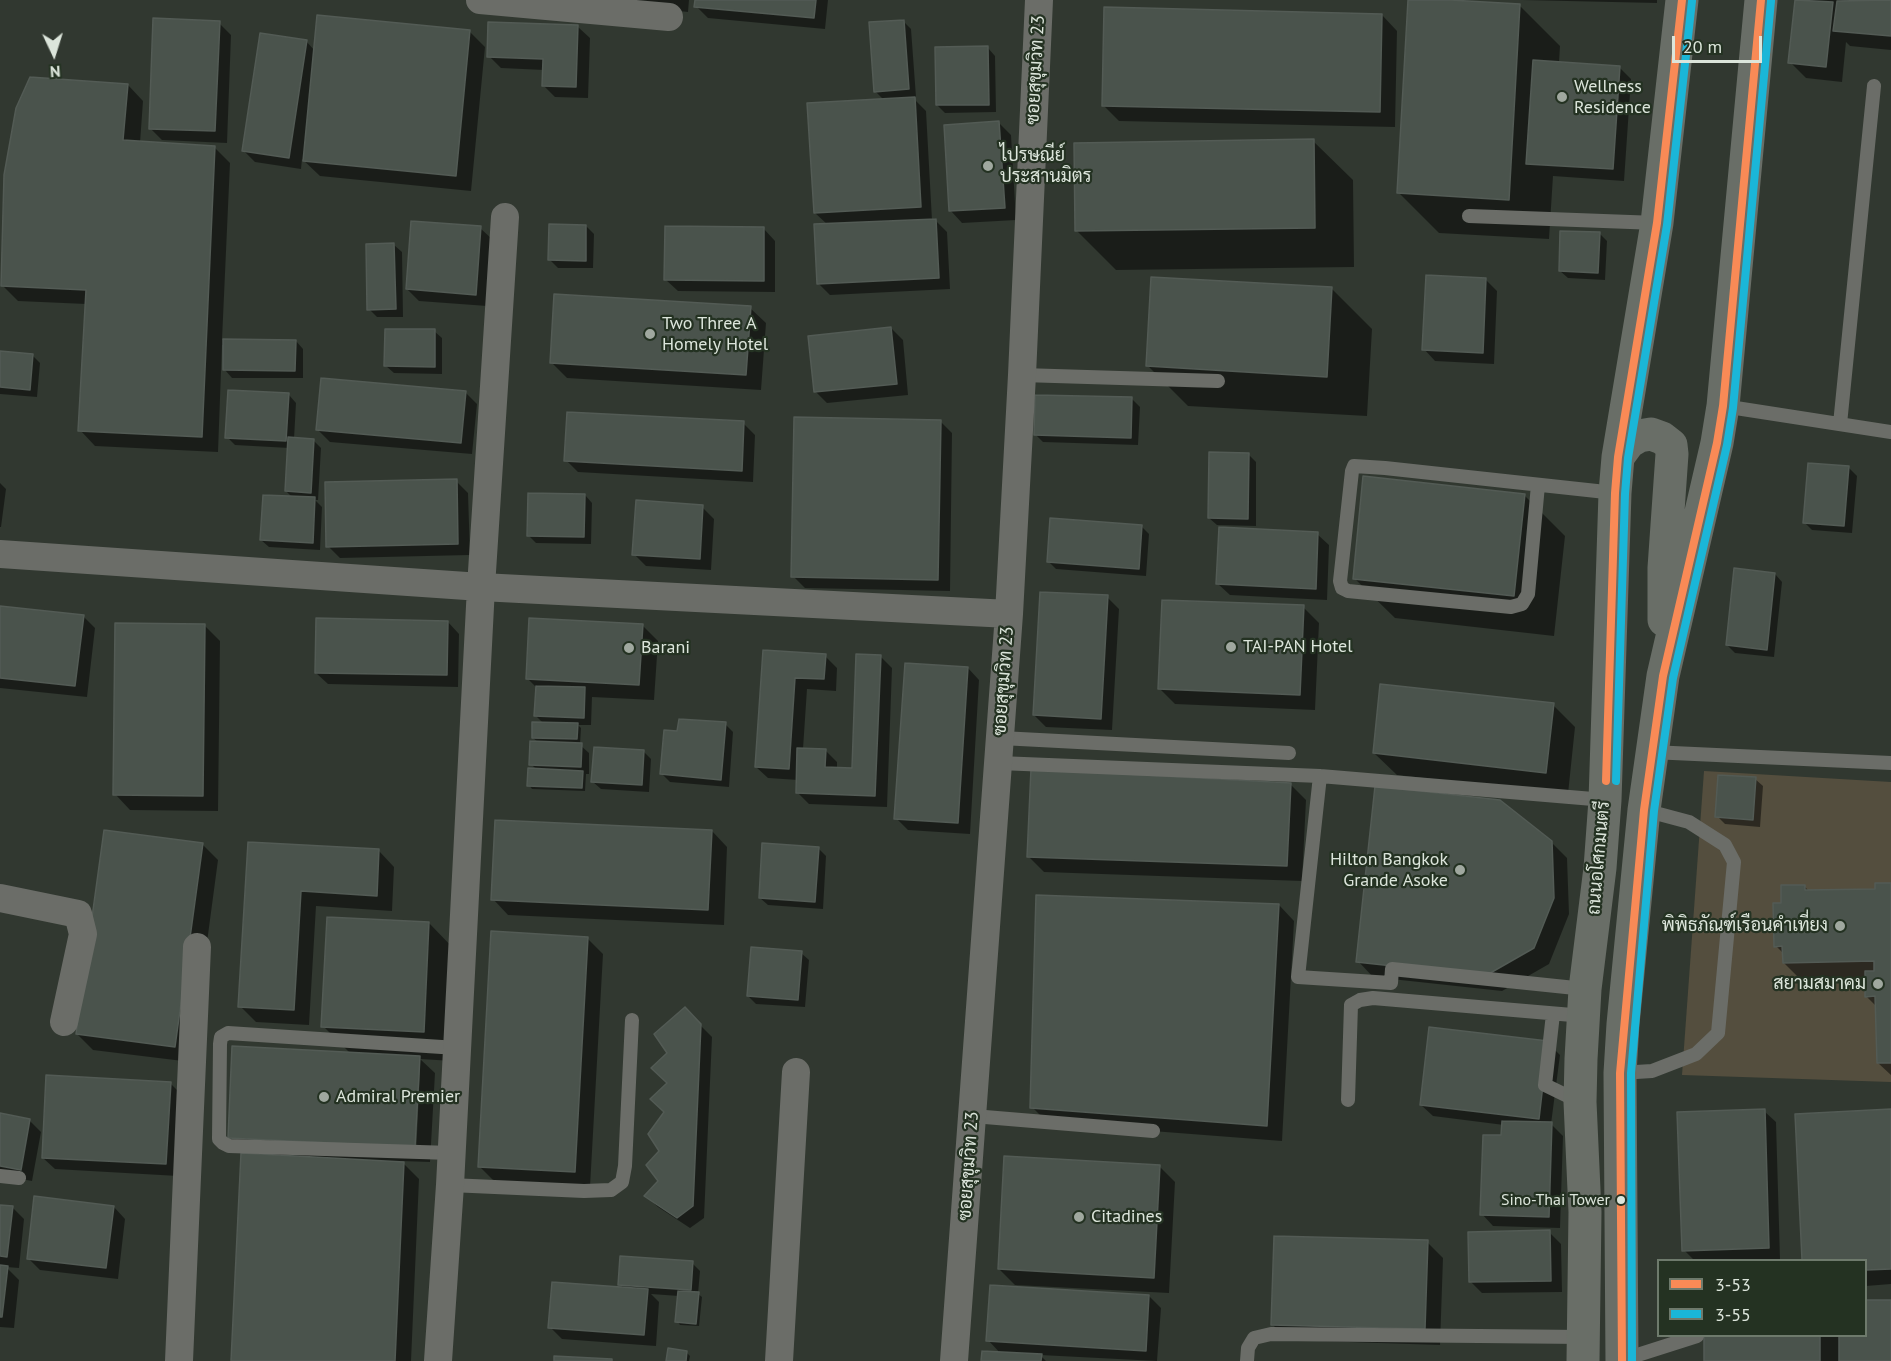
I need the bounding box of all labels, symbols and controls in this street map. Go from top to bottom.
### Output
street label: ซอยสุขุมวิท 23 [1022,15,1050,125]
north arrow [24,24,84,84]
scale bar [1675,24,1765,62]
text: 20 m [1683,35,1722,58]
text: N [49,62,61,82]
place label: Wellness Residence [1574,76,1651,118]
marker: Wellness Residence [1555,90,1569,104]
place label: ไปรษณีย์ ประสานมิตร [1000,145,1091,188]
marker: ไปรษณีย์ ประสานมิตร [981,159,995,173]
place label: Two Three A Homely Hotel [662,313,768,356]
marker: Two Three A Homely Hotel [643,327,657,341]
street label: ซอยสุขุมวิท 23 [989,626,1019,736]
place label: TAI-PAN Hotel [1243,636,1352,658]
place label: Barani [641,637,690,659]
marker: TAI-PAN Hotel [1224,640,1238,654]
marker: Barani [622,641,636,655]
street label: ถนนอโศกมนตรี [1583,800,1615,916]
place label: Hilton Bangkok Grande Asoke [1330,849,1448,892]
marker: Hilton Bangkok Grande Asoke [1453,863,1467,877]
place label: พิพิธภัณฑ์เรือนคำเที่ยง [1662,915,1828,937]
marker: พิพิธภัณฑ์เรือนคำเที่ยง [1833,919,1847,933]
place label: สยามสมาคม [1773,973,1866,995]
marker: สยามสมาคม [1871,977,1885,991]
place label: Admiral Premier [336,1086,460,1108]
marker: Admiral Premier [317,1090,331,1104]
street label: ซอยสุขุมวิท 23 [954,1111,984,1221]
place label: Sino-Thai Tower [1501,1190,1610,1210]
marker: Sino-Thai Tower [1615,1194,1627,1206]
place label: Citadines [1091,1206,1162,1228]
marker: Citadines [1072,1210,1086,1224]
legend [1657,1259,1867,1337]
text: 3-53 [1715,1273,1751,1296]
text: 3-55 [1715,1303,1751,1326]

